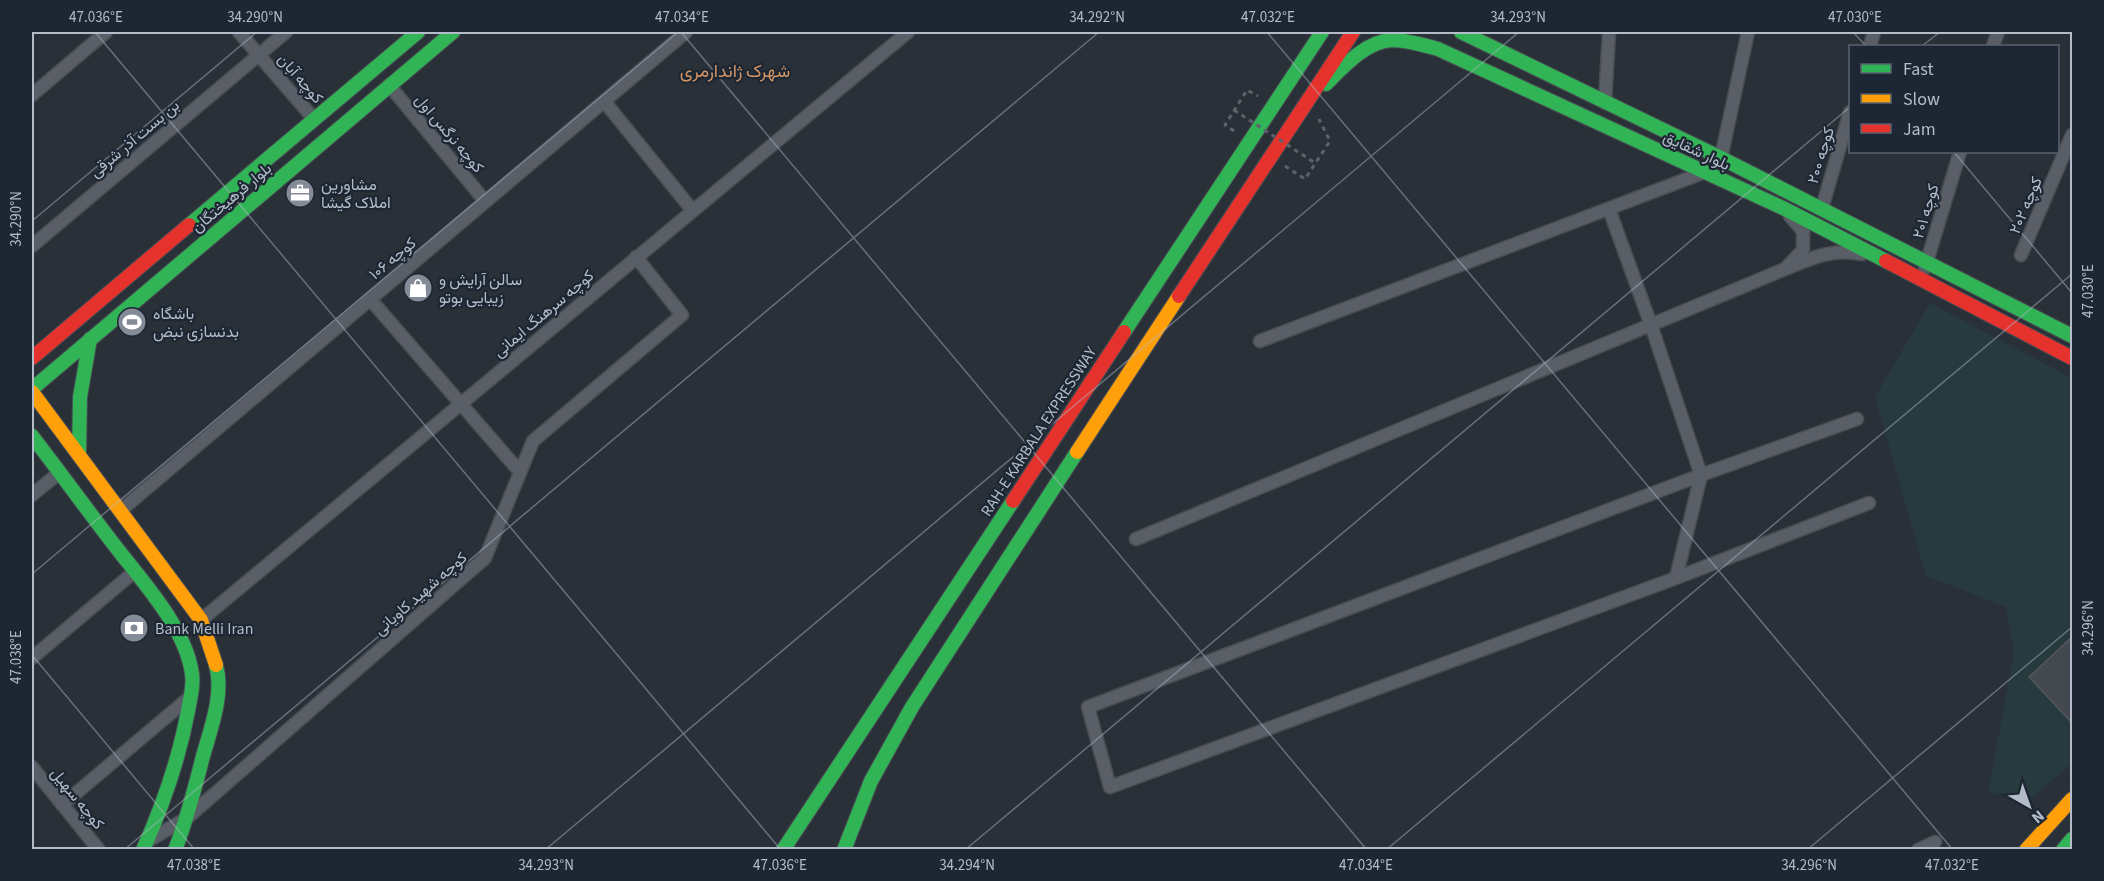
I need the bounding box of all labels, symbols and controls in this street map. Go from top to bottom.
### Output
text: 47.036°E [69,7,123,28]
text: 34.290°N [227,7,283,28]
text: 47.034°E [655,7,709,28]
text: 34.292°N [1069,7,1125,28]
text: 47.032°E [1241,7,1295,28]
text: 34.293°N [1490,7,1546,28]
text: 47.030°E [1828,7,1882,28]
legend [1849,45,2059,153]
street label: کوچه آبان [272,49,328,108]
text: Fast [1903,57,1934,82]
district label: شهرک ژاندارمری [680,59,790,84]
text: Slow [1903,87,1940,112]
street label: کوچه نرگس اول [410,89,489,178]
street label: بن بست آذر شرقی [85,95,184,183]
text: Jam [1903,117,1936,142]
street label: کوچه ۲۰۰ [1802,124,1840,186]
street label: بلوار شقایق [1660,126,1734,176]
street label: بلوار فرهیختگان [187,158,277,238]
place label: مشاورین املاک گیشا [321,174,391,214]
street label: کوچه ۲۰۲ [2004,174,2048,237]
office icon: مشاورین املاک گیشا [284,177,316,209]
street label: کوچه ۲۰۱ [1907,181,1945,241]
text: 34.290°N [6,191,27,247]
street label: کوچه ۱۰۶ [364,232,421,285]
text: 47.030°E [2078,264,2099,318]
street label: کوچه سرهنگ ایمانی [488,265,599,363]
place label: سالن آرایش و زیبایی بوتو [439,269,522,309]
shop icon: سالن آرایش و زیبایی بوتو [402,272,434,304]
place label: باشگاه بدنسازی نبض [153,303,239,343]
sports icon: باشگاه بدنسازی نبض [116,306,148,338]
street label: RAH-E KARBALA EXPRESSWAY [976,342,1102,521]
street label: کوچه شهید کاویانی [369,547,472,640]
text: 34.296°N [2078,600,2099,656]
bank icon: Bank Melli Iran [118,612,150,644]
place label: Bank Melli Iran [155,618,253,640]
text: 47.038°E [6,630,27,684]
street label: کوچه سهیل [45,763,109,834]
north arrow [1999,776,2059,836]
text: N [2027,805,2049,829]
text: 47.038°E [167,855,221,876]
text: 34.293°N [518,855,574,876]
text: 47.036°E [753,855,807,876]
text: 34.294°N [939,855,995,876]
text: 47.034°E [1339,855,1393,876]
text: 34.296°N [1781,855,1837,876]
text: 47.032°E [1925,855,1979,876]

